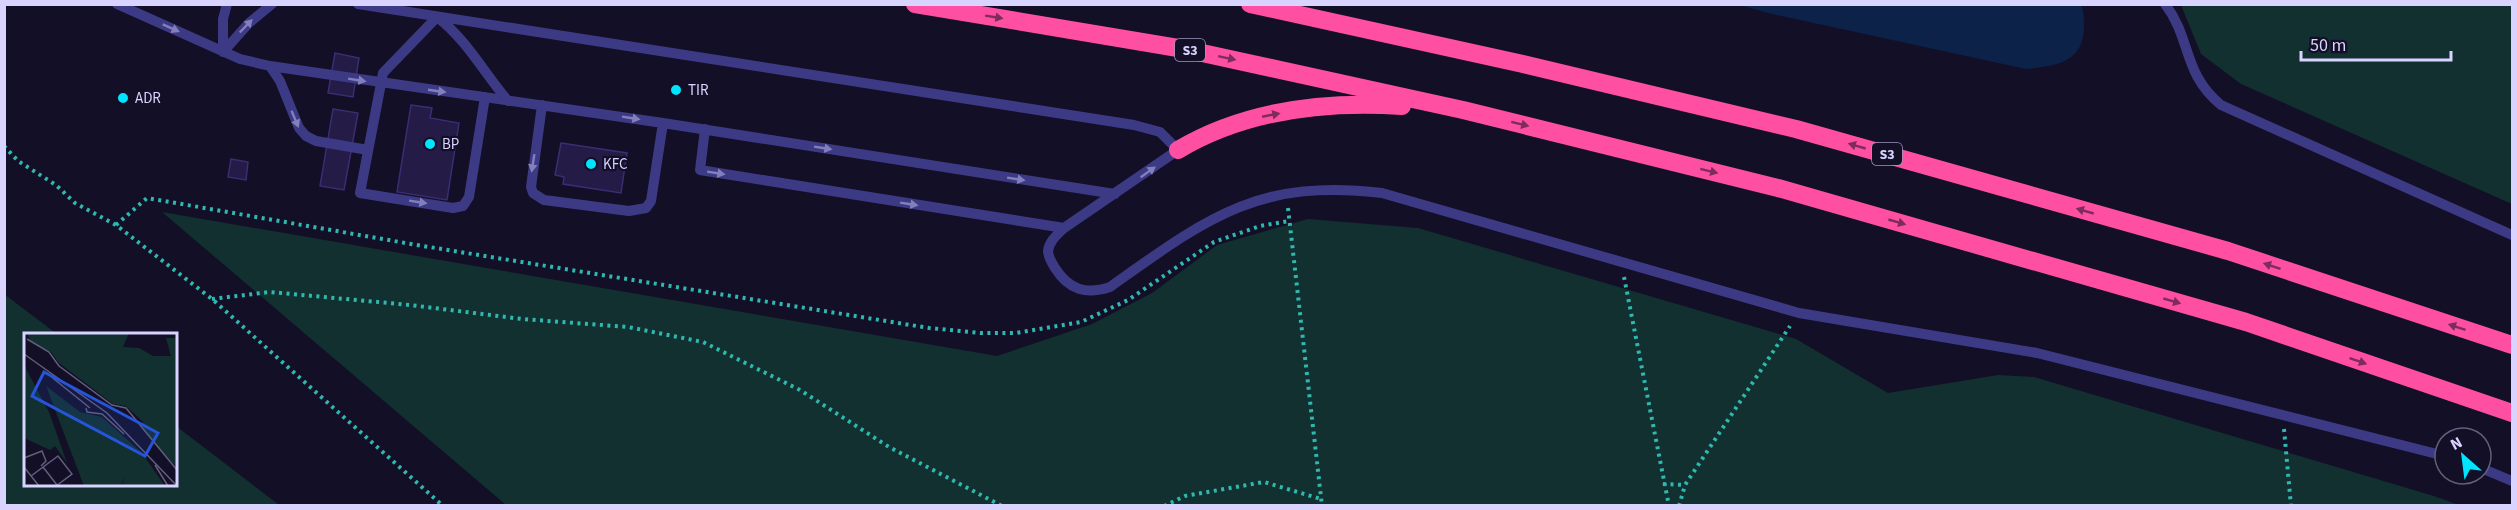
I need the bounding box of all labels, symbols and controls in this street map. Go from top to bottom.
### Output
one-way arrow [984,13,1003,22]
one-way arrow [239,20,253,34]
one-way arrow [162,23,180,33]
scale bar [2301,24,2451,62]
text: 50 m [2310,33,2346,58]
road number: S3 [1175,39,1205,61]
one-way arrow [1218,54,1236,64]
one-way arrow [348,75,367,84]
place label: TIR [688,80,709,101]
marker: TIR [669,83,683,97]
one-way arrow [428,86,447,96]
place label: ADR [135,88,161,109]
marker: ADR [116,91,130,105]
one-way arrow [1262,109,1280,119]
one-way arrow [290,110,300,128]
one-way arrow [621,114,640,123]
one-way arrow [1510,119,1529,129]
place label: BP [442,134,459,155]
marker: BP [423,137,437,151]
one-way arrow [1848,141,1866,150]
road number: S3 [1872,143,1902,165]
one-way arrow [814,144,833,153]
one-way arrow [529,154,538,173]
place label: KFC [603,154,628,175]
marker: KFC [584,157,598,171]
one-way arrow [1139,166,1155,178]
one-way arrow [1700,166,1718,176]
one-way arrow [707,169,726,178]
one-way arrow [1006,174,1025,183]
one-way arrow [409,198,428,207]
one-way arrow [900,199,919,208]
one-way arrow [2076,205,2094,215]
one-way arrow [1888,218,1906,227]
one-way arrow [2263,260,2281,270]
one-way arrow [2163,297,2182,307]
one-way arrow [2448,321,2466,331]
inset map [24,333,177,486]
one-way arrow [2349,356,2367,366]
north arrow [2433,426,2493,486]
text: N [2447,431,2466,456]

